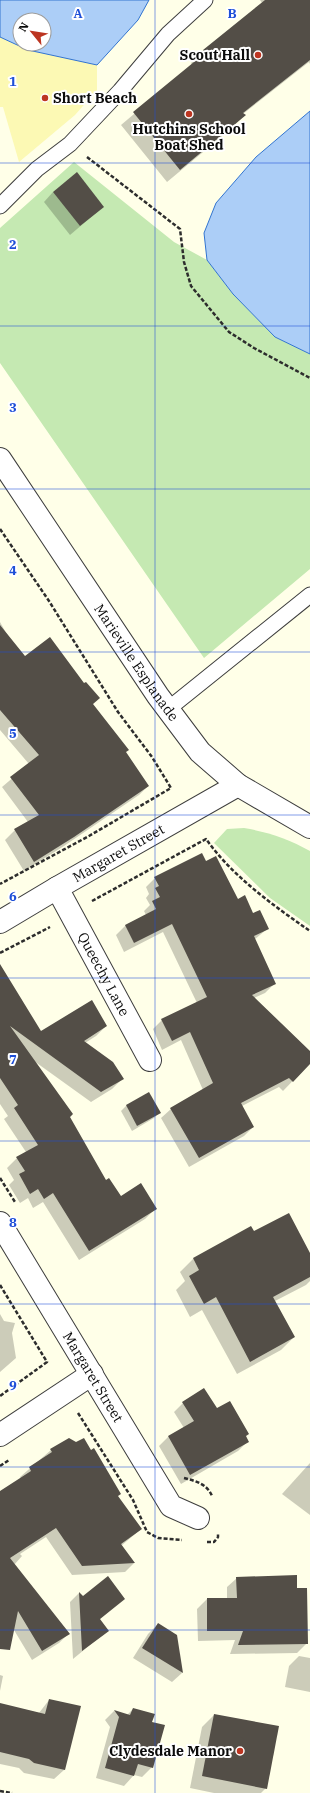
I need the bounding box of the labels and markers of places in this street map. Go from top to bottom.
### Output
place label: Scout Hall [180,46,250,64]
marker: Scout Hall [253,50,263,60]
place label: Short Beach [53,89,137,107]
marker: Short Beach [40,93,50,103]
marker: Hutchins School Boat Shed [184,109,194,119]
place label: Hutchins School Boat Shed [133,120,246,154]
place label: Clydesdale Manor [109,1742,232,1760]
marker: Clydesdale Manor [235,1746,245,1756]

